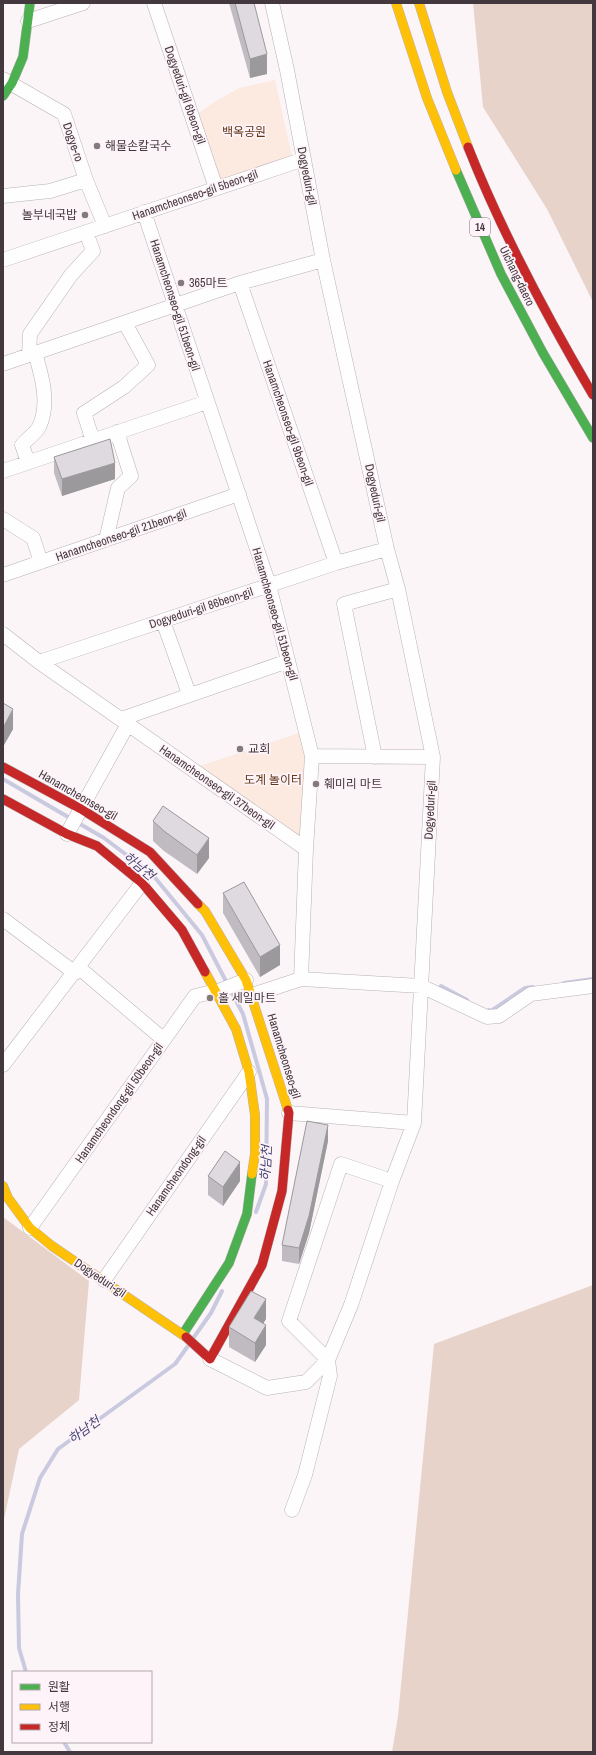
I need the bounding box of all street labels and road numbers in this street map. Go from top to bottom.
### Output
street label: Dogyeduri-gil 6beon-gil [161,44,209,146]
street label: Dogye-ro [59,120,87,164]
street label: Dogyeduri-gil [294,145,320,207]
street label: Hanamcheonseo-gil 5beon-gil [130,166,260,224]
road number: 14 [470,218,490,236]
street label: Hanamcheonseo-gil 51beon-gil [146,237,204,373]
street label: Uichang-daero [496,243,538,309]
street label: Hanamcheonseo-gil 9beon-gil [259,358,317,488]
street label: Dogyeduri-gil [361,462,389,524]
street label: Hanamcheonseo-gil 21beon-gil [53,505,189,565]
street label: Hanamcheonseo-gil 51beon-gil [248,546,302,682]
street label: Dogyeduri-gil 86beon-gil [147,584,255,632]
street label: Hanamcheonseo-gil 37beon-gil [156,741,278,833]
street label: Hanamcheonseo-gil [36,766,120,824]
street label: Dogyeduri-gil [420,780,440,840]
street label: Hanamcheonseo-gil [263,1012,305,1100]
street label: Hanamcheondong-gil 50beon-gil [71,1040,167,1166]
street label: Hanamcheondong-gil [142,1133,210,1219]
street label: Dogyeduri-gil [71,1255,129,1301]

